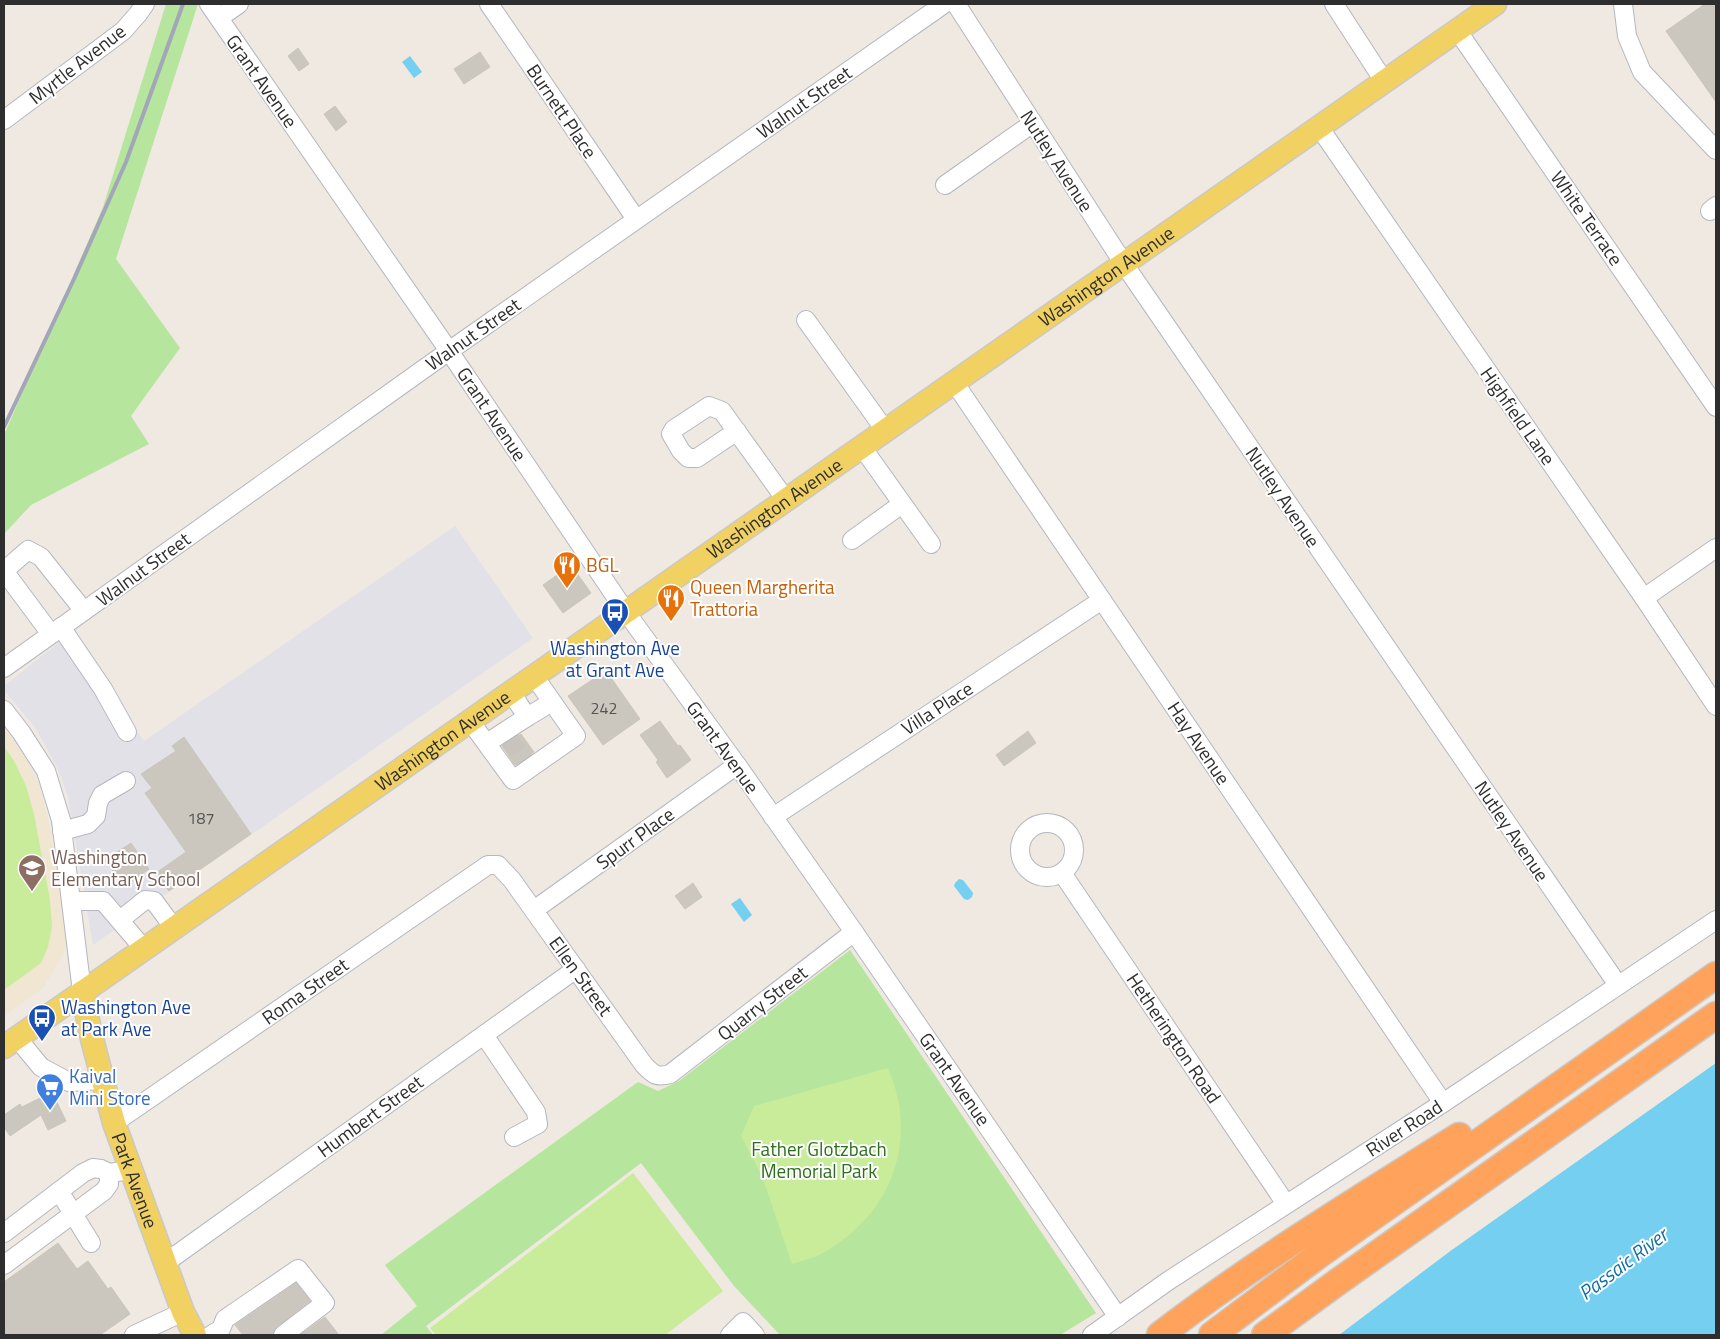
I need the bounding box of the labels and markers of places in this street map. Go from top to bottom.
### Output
restaurant icon: BGL [552,550,582,589]
place label: BGL [586,550,619,579]
place label: Queen Margherita Trattoria [690,572,835,623]
restaurant icon: Queen Margherita Trattoria [656,583,686,622]
bus stop icon: Washington Ave at Grant Ave [600,597,630,636]
place label: Washington Ave at Grant Ave [550,633,680,684]
place label: Washington Elementary School [51,842,200,893]
school or university icon: Washington Elementary School [17,853,47,892]
place label: Washington Ave at Park Ave [61,992,191,1043]
bus stop icon: Washington Ave at Park Ave [27,1003,57,1042]
place label: Kaival Mini Store [69,1061,150,1112]
supermarket icon: Kaival Mini Store [35,1072,65,1111]

